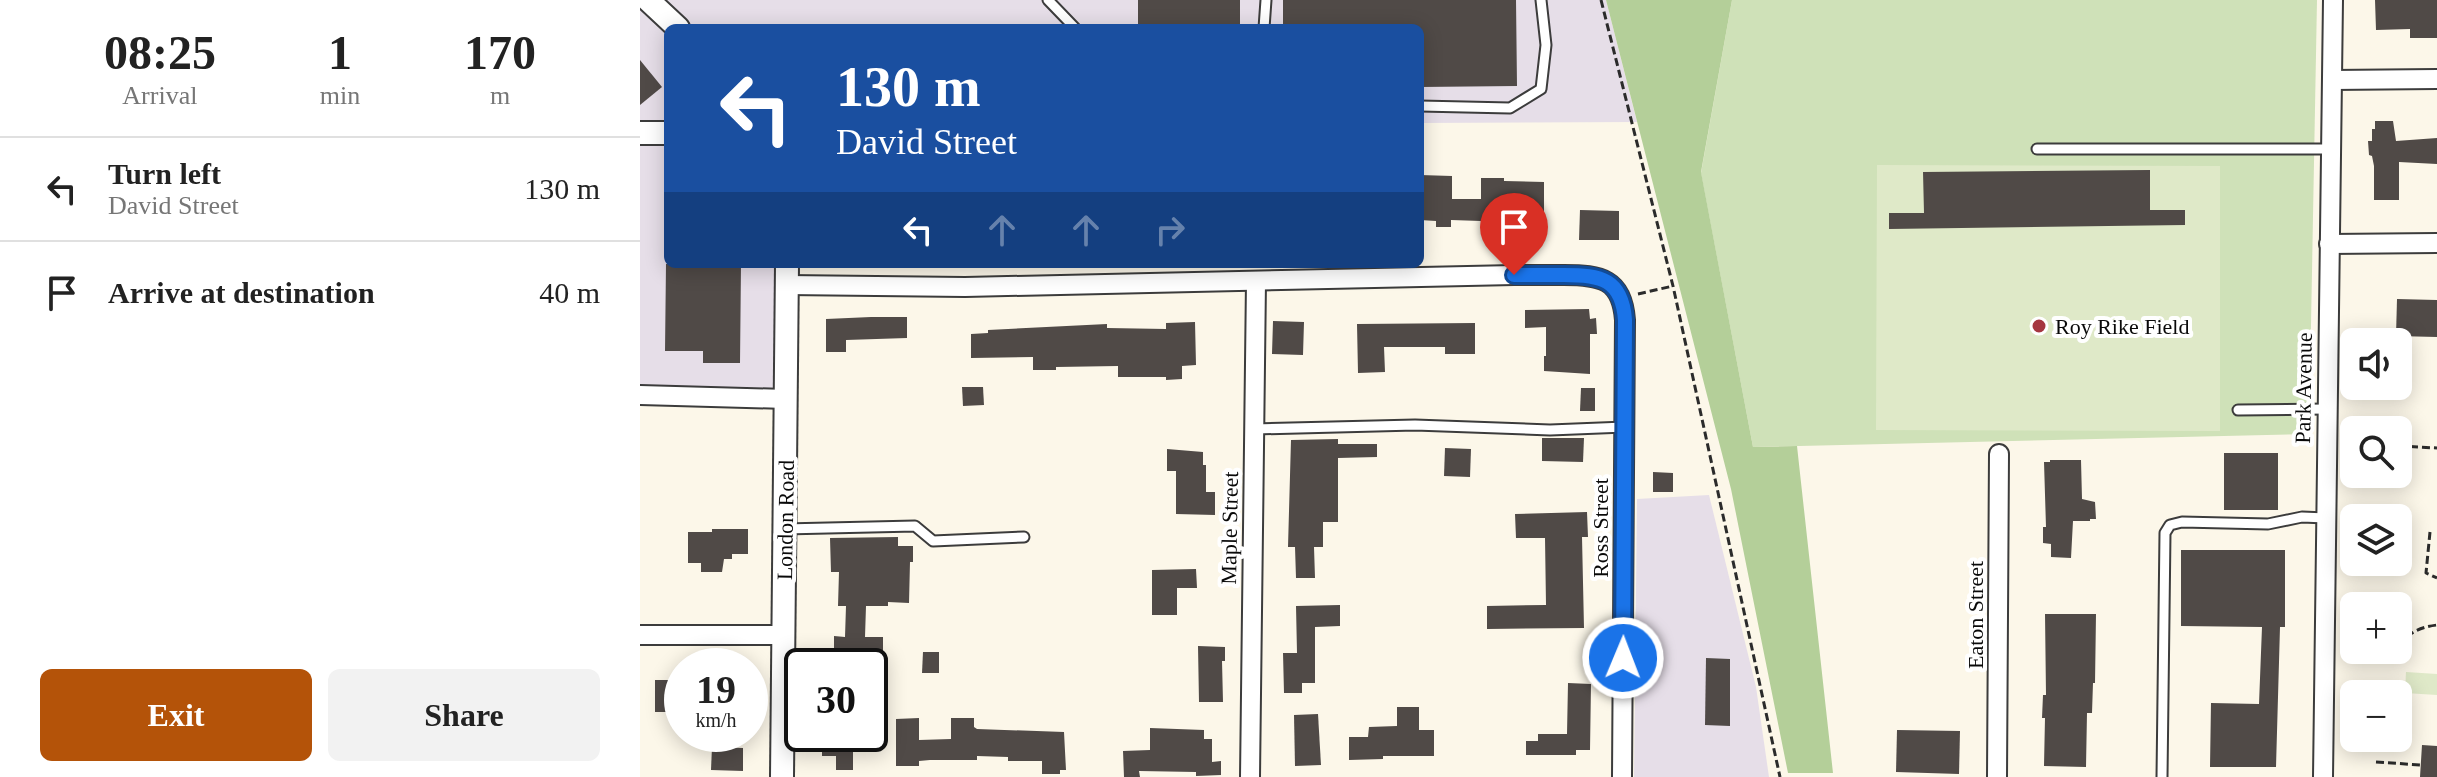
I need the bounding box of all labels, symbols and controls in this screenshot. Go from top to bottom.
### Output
text: 08:25 [104,26,216,79]
text: 1 [328,26,352,79]
text: 170 [464,26,536,79]
icon: left [704,56,808,160]
text: 130 m [836,56,981,118]
text: Arrival [122,81,197,110]
text: min [320,81,360,110]
text: m [490,81,510,110]
text: David Street [836,122,1017,162]
text: Turn left [108,157,221,190]
icon: left [40,167,84,211]
text: 130 m [524,172,600,205]
text: David Street [108,191,239,220]
pin [1480,193,1548,275]
icon: arrive [1492,205,1536,249]
icon: left [896,208,940,252]
icon: ahead [980,208,1024,252]
icon: ahead [1064,208,1108,252]
icon: right [1148,208,1192,252]
icon: arrive [40,271,84,315]
text: Arrive at destination [108,276,375,309]
text: 40 m [539,276,600,309]
place label: Roy Rike Field [2055,314,2189,339]
marker: Roy Rike Field [2030,317,2048,335]
map controls [2340,328,2412,752]
button: sound [2340,328,2412,400]
street label: Park Avenue [2290,332,2317,444]
button: search [2340,416,2412,488]
street label: London Road [772,460,799,580]
street label: Maple Street [1216,471,1243,585]
street label: Ross Street [1588,478,1613,578]
button: layers [2340,504,2412,576]
street label: Eaton Street [1963,561,1988,669]
button: + [2340,592,2412,664]
position arrow [1581,616,1665,700]
speed limit sign: 30 [784,648,888,752]
text: 19 [696,667,736,712]
button: Exit [40,669,312,761]
button: Share [328,669,600,761]
button: − [2340,680,2412,752]
text: km/h [695,709,737,731]

